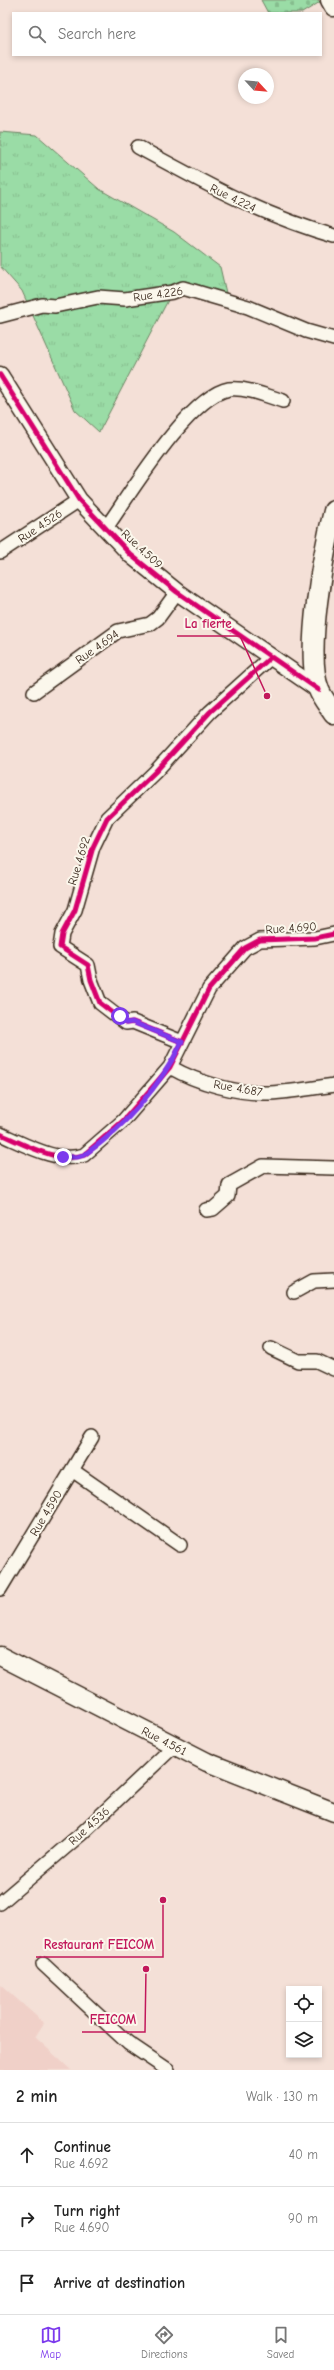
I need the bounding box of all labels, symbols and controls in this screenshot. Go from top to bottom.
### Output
search box [12,12,322,56]
icon: search [26,23,48,45]
text: Search here [58,25,136,43]
north arrow [238,68,274,104]
street label: Rue 4.224 [208,181,258,215]
street label: Rue 4.226 [132,284,184,304]
street label: Rue 4.526 [15,506,65,546]
street label: Rue 4.509 [119,526,165,572]
callout: La fierte [177,611,240,636]
text: La fierte [184,616,232,631]
street label: Rue 4.694 [73,627,121,667]
street label: Rue 4.692 [65,835,93,887]
street label: Rue 4.690 [265,919,317,937]
route start [111,1007,129,1025]
street label: Rue 4.687 [213,1077,264,1099]
route end [54,1148,72,1166]
street label: Rue 4.590 [27,1487,65,1539]
street label: Rue 4.561 [139,1724,189,1758]
street label: Rue 4.536 [66,1804,112,1848]
callout: Restaurant FEICOM [36,1932,163,1957]
text: Restaurant FEICOM [44,1937,155,1952]
map controls [286,1986,322,2058]
button: locate [286,1986,322,2022]
callout: FEICOM [82,2007,145,2032]
text: FEICOM [90,2012,137,2027]
button: layers [286,2022,322,2058]
text: 2 min [16,2087,57,2106]
text: Walk · 130 m [246,2089,318,2104]
text: Continue [54,2138,111,2156]
icon: ahead [16,2144,38,2166]
text: 40 m [289,2147,318,2162]
text: Rue 4.692 [54,2156,108,2171]
text: Turn right [54,2202,120,2220]
icon: right [16,2208,38,2230]
text: 90 m [288,2211,318,2226]
text: Rue 4.690 [54,2220,109,2235]
icon: arrive [16,2272,38,2294]
text: Arrive at destination [54,2274,185,2292]
tab: Map [40,2324,62,2361]
tab: Directions [141,2324,188,2361]
tab: Saved [267,2324,294,2361]

